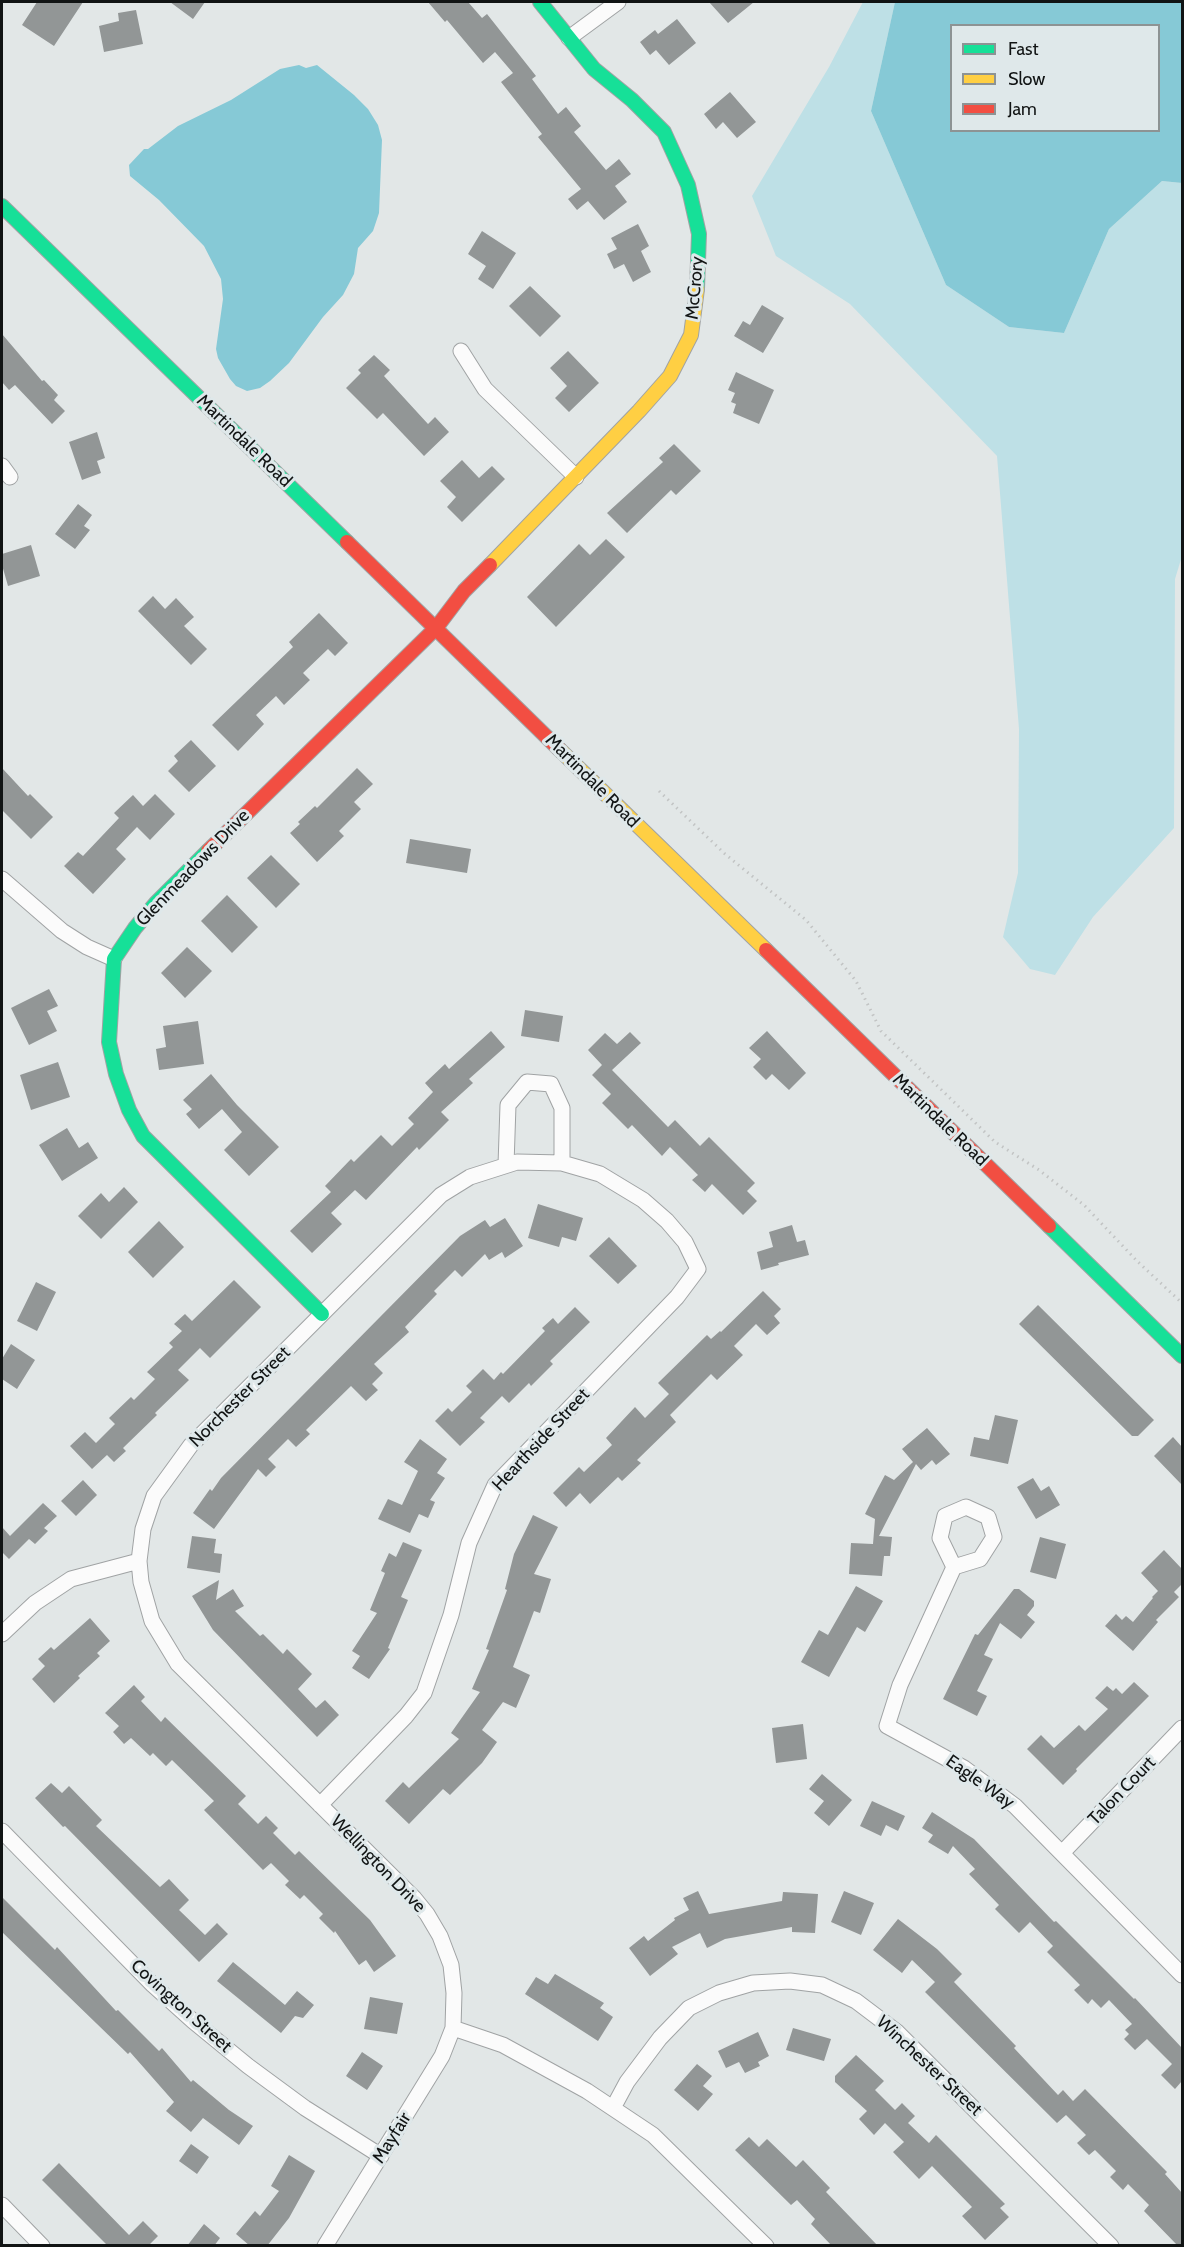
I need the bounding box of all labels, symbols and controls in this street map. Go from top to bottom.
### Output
legend [950,24,1160,132]
text: Fast [1008,38,1039,60]
text: Slow [1008,68,1045,90]
text: Jam [1008,98,1037,120]
street label: McCrory [681,255,709,321]
street label: Martindale Road [192,390,296,492]
street label: Martindale Road [541,730,643,832]
street label: Glenmeadows Drive [132,805,254,931]
street label: Martindale Road [888,1069,992,1171]
street label: Norchester Street [185,1342,295,1452]
street label: Hearthside Street [488,1384,594,1496]
street label: Eagle Way [942,1751,1018,1813]
street label: Talon Court [1084,1752,1160,1830]
street label: Wellington Drive [326,1811,430,1917]
street label: Covington Street [126,1955,236,2057]
street label: Winchester Street [872,2012,986,2120]
street label: Mayfair [368,2109,416,2167]

